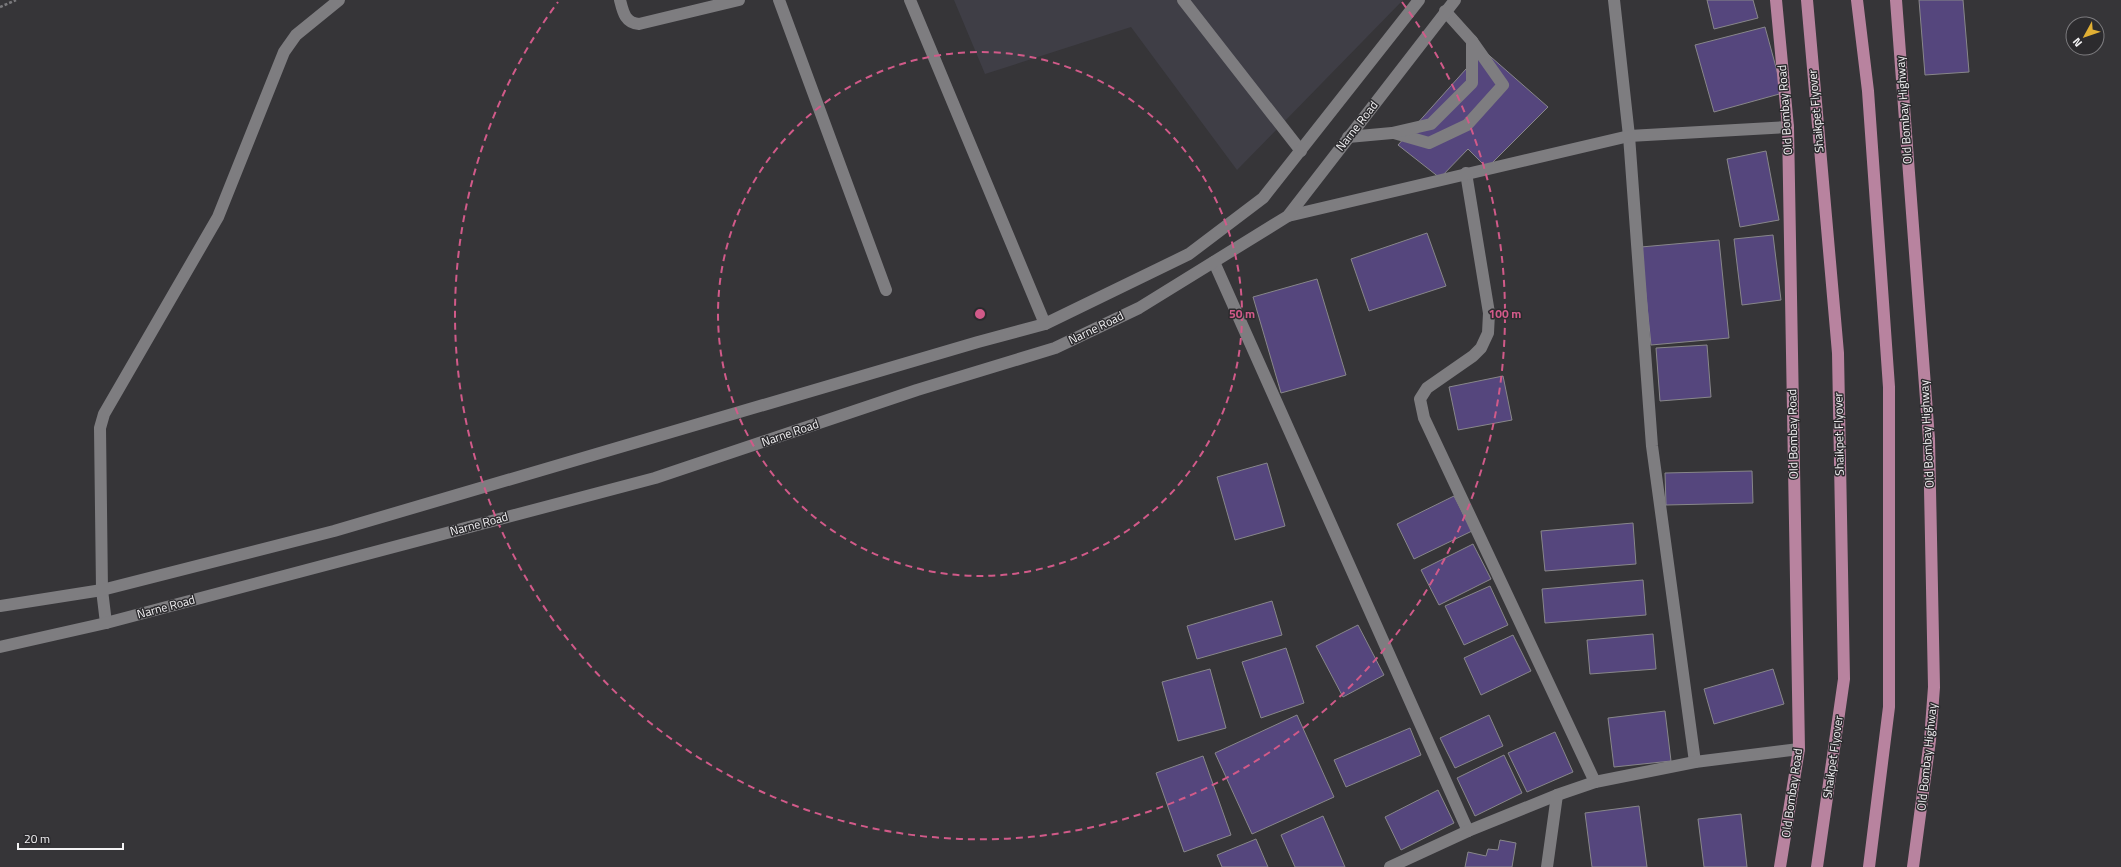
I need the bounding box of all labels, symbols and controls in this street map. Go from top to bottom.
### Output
north arrow [2065,16,2105,56]
text: N [2069,34,2086,50]
street label: Old Bombay Highway [1890,55,1917,165]
street label: Old Bombay Road [1772,64,1797,156]
street label: Shaikpet Flyover [1802,69,1829,153]
street label: Narne Road [1331,96,1382,155]
text: 50 m [1229,304,1255,323]
text: 100 m [1489,304,1521,323]
street label: Narne Road [1065,306,1127,349]
centre of rings [973,307,987,321]
street label: Old Bombay Highway [1914,379,1939,489]
street label: Old Bombay Road [1782,389,1803,479]
street label: Shaikpet Flyover [1828,392,1849,476]
street label: Narne Road [759,414,821,451]
street label: Narne Road [448,507,510,540]
street label: Narne Road [135,590,197,623]
street label: Old Bombay Highway [1911,702,1942,812]
street label: Shaikpet Flyover [1817,714,1848,800]
street label: Old Bombay Road [1776,747,1807,839]
scale bar [18,825,123,851]
text: 20 m [24,829,50,848]

